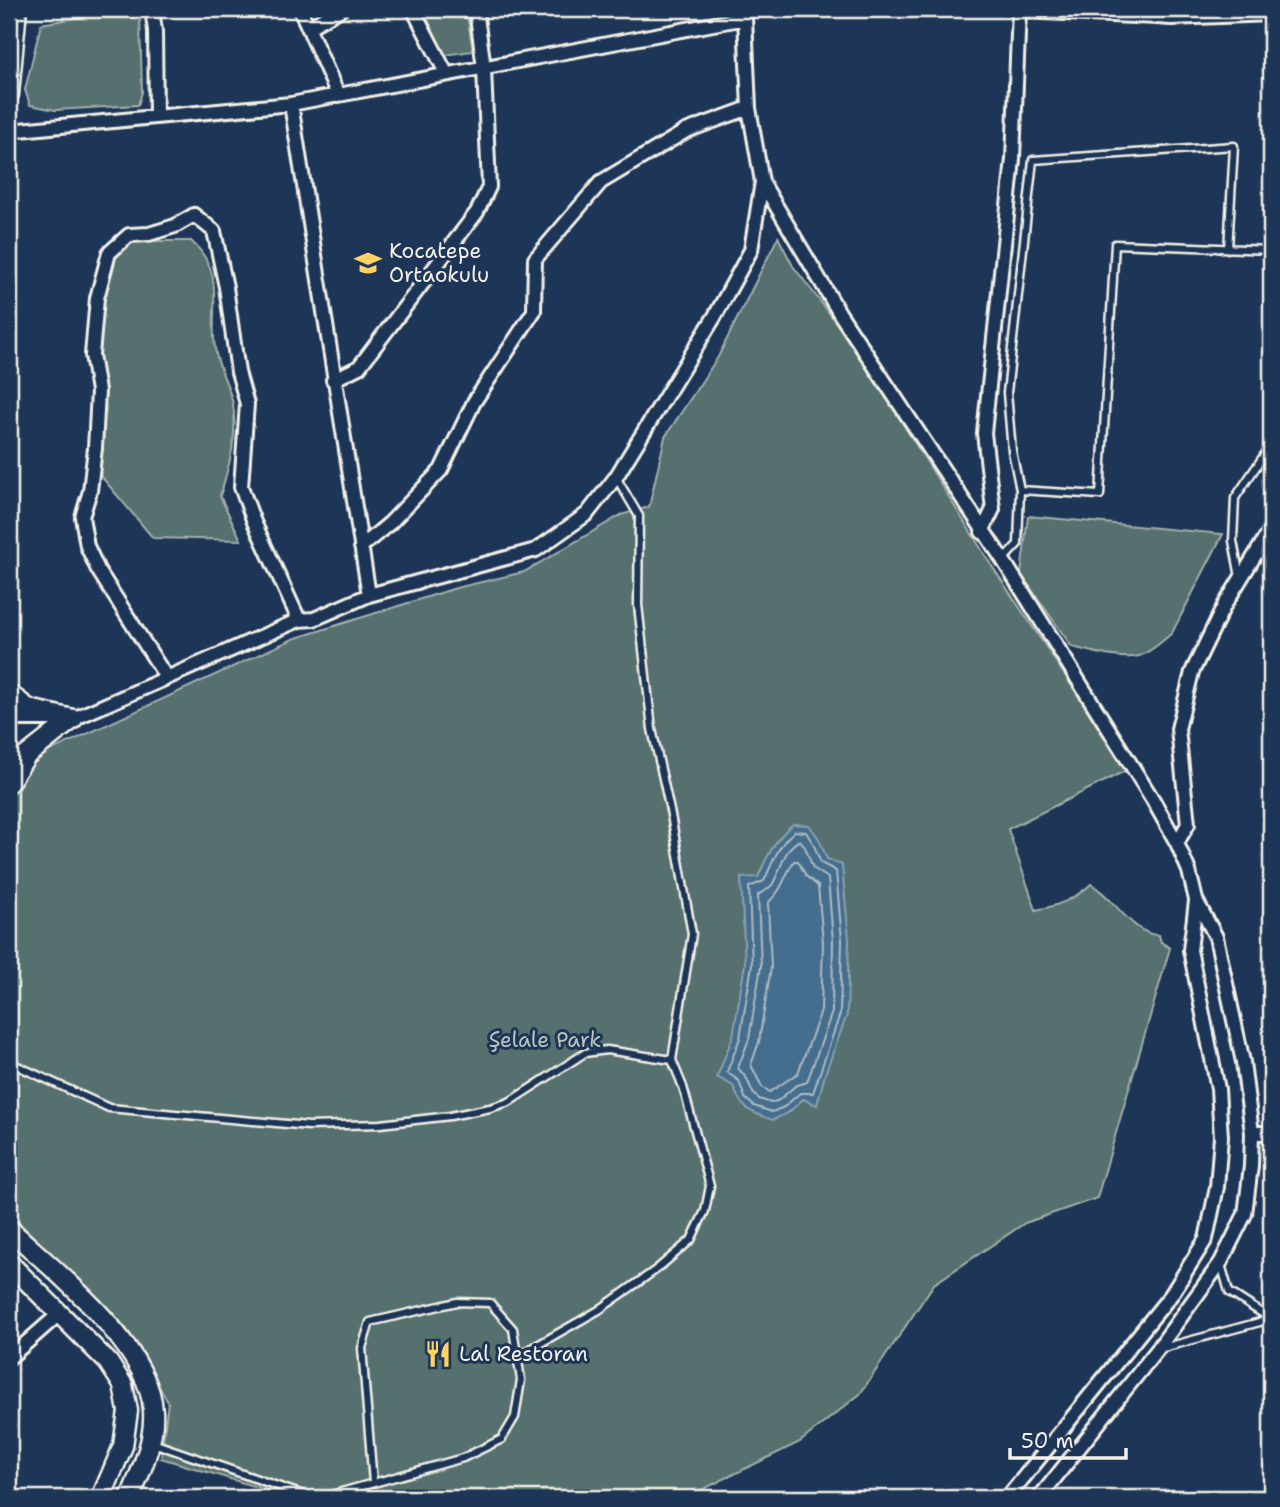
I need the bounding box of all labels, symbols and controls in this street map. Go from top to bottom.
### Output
place label: Kocatepe Ortaokulu [389,237,489,289]
school or university icon: Kocatepe Ortaokulu [353,248,383,278]
park label: Şelale Park [489,1026,601,1054]
restaurant icon: Lal Restoran [423,1339,453,1369]
place label: Lal Restoran [459,1340,588,1368]
scale bar [1010,1416,1126,1460]
text: 50 m [1021,1427,1074,1455]

